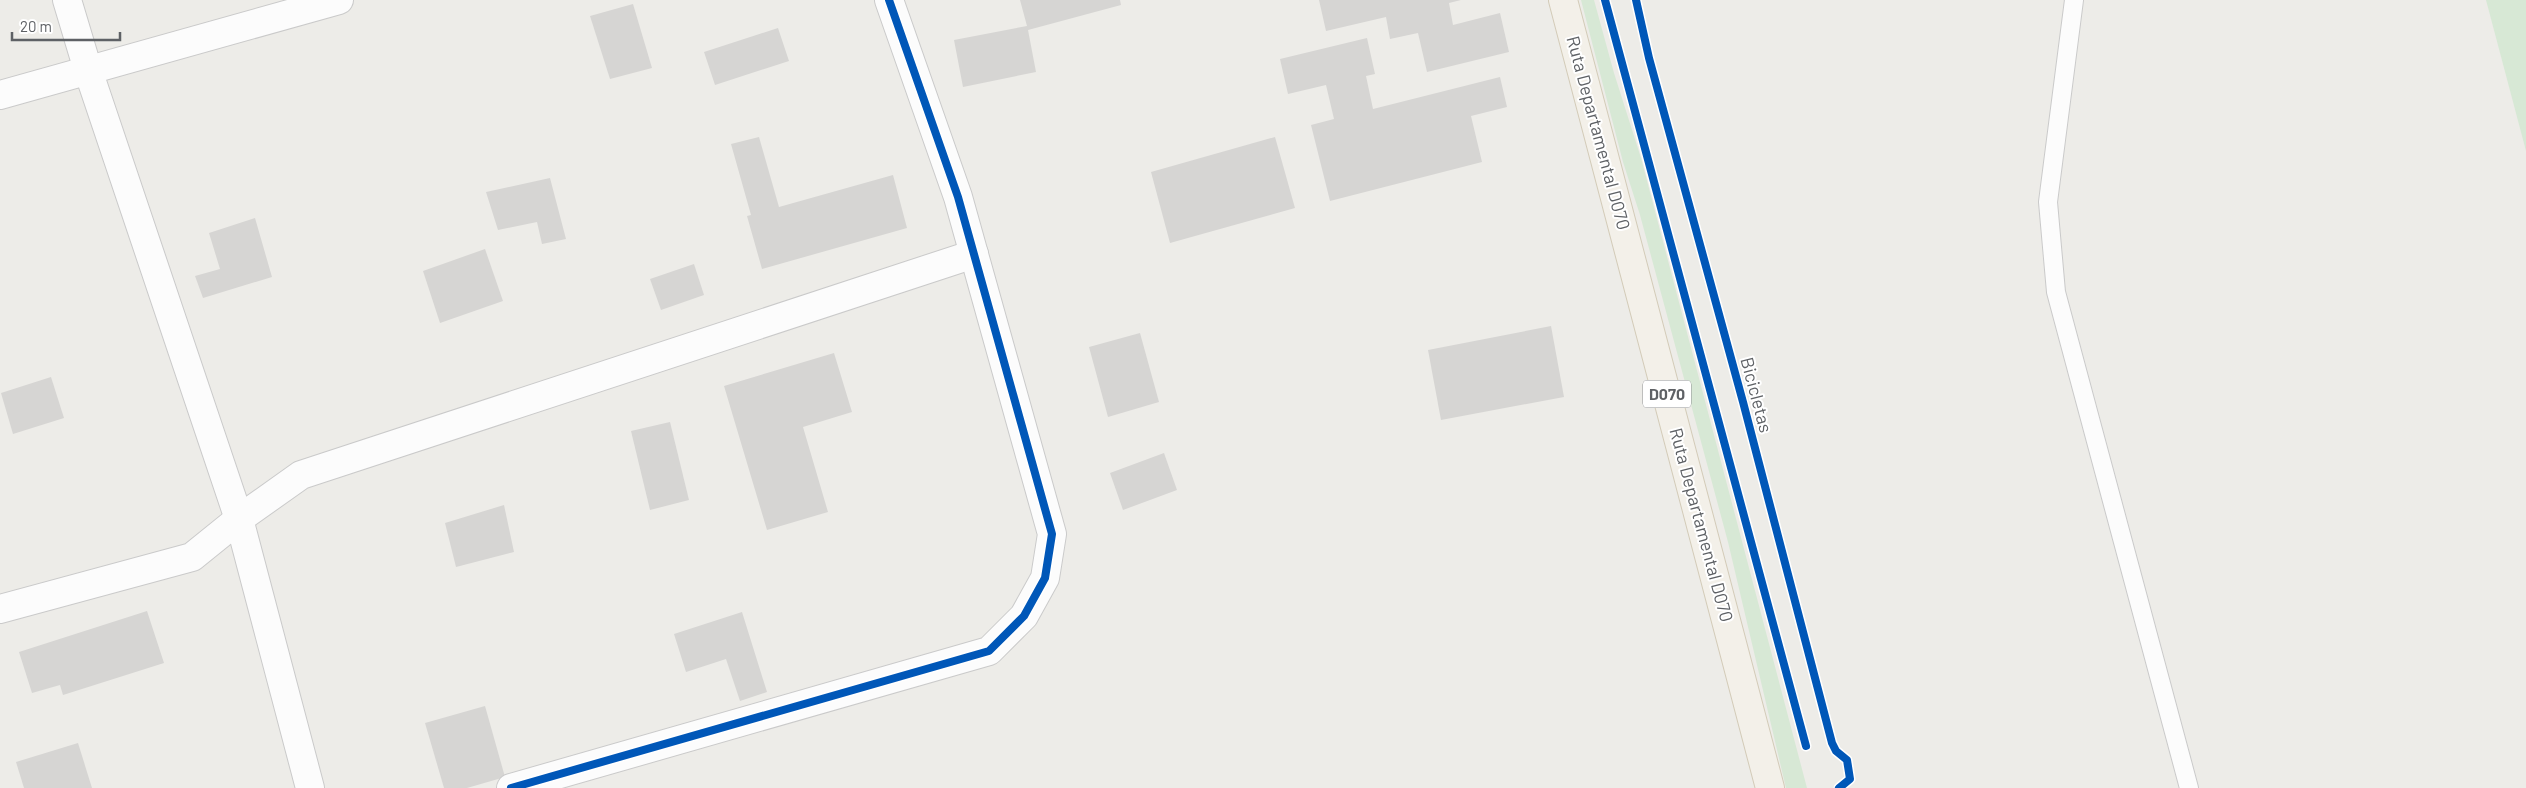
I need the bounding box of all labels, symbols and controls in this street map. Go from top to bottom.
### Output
scale bar [12,10,120,42]
text: 20 m [20,17,52,35]
street label: Ruta Departamental D070 [1562,33,1635,232]
street label: Bicicletas [1736,355,1778,435]
road number: D070 [1643,380,1691,408]
street label: Ruta Departamental D070 [1665,425,1738,624]

